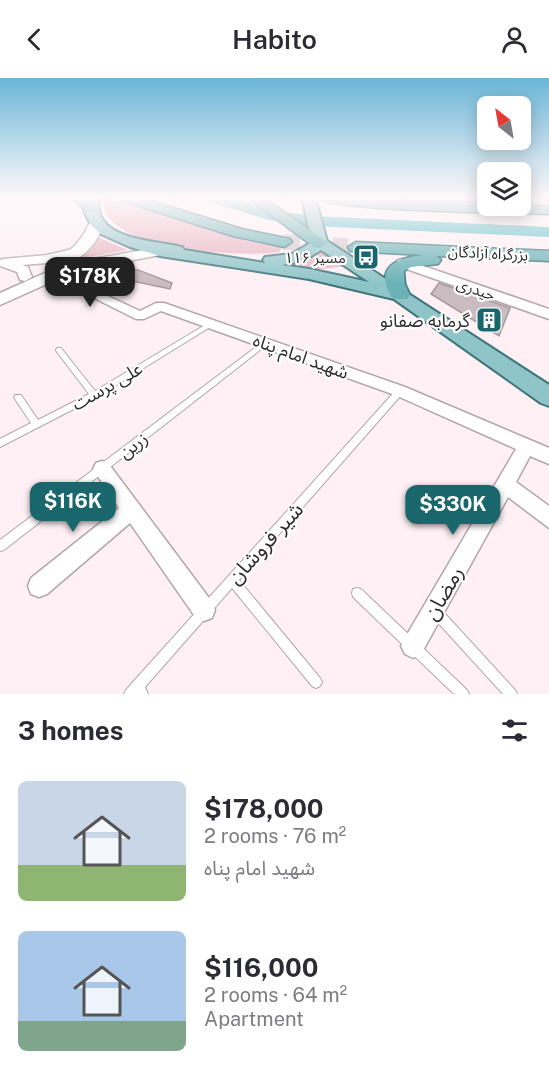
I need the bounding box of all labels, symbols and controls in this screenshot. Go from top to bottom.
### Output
icon: back [18,23,51,56]
text: Habito [232,23,317,55]
icon: person [498,23,531,56]
north arrow [477,96,531,150]
map controls [477,96,531,216]
button: layers [477,162,531,216]
bus stop icon: مسیر ۱۱۶ [351,242,381,272]
street label: بزرگراه آزادگان [447,242,528,265]
place label: مسیر ۱۱۶ [284,249,346,267]
pin: $178K [48,257,132,308]
text: $178K [59,264,121,288]
street label: حیدری [454,275,498,304]
building icon: گرمابه صفانو [474,305,504,335]
place label: گرمابه صفانو [380,310,471,332]
street label: شهید امام پناه [249,329,352,387]
street label: علی پرست [68,357,147,416]
street label: زرین [114,427,152,464]
pin: $116K [31,482,115,533]
pin: $330K [411,485,495,536]
text: $116K [44,489,102,513]
text: $330K [419,492,487,516]
street label: شیر فروشان [222,497,308,589]
street label: رمضان [418,561,468,625]
icon: filters [498,714,531,747]
text: 3 homes [18,715,123,746]
text: $178,000 [204,793,324,824]
icon: home [66,805,138,877]
text: 2 rooms · 76 m² [204,824,346,848]
text: شهید امام پناه [204,856,315,880]
text: $116,000 [204,952,318,983]
icon: home [66,955,138,1027]
text: 2 rooms · 64 m² [204,983,347,1007]
text: Apartment [204,1007,304,1031]

